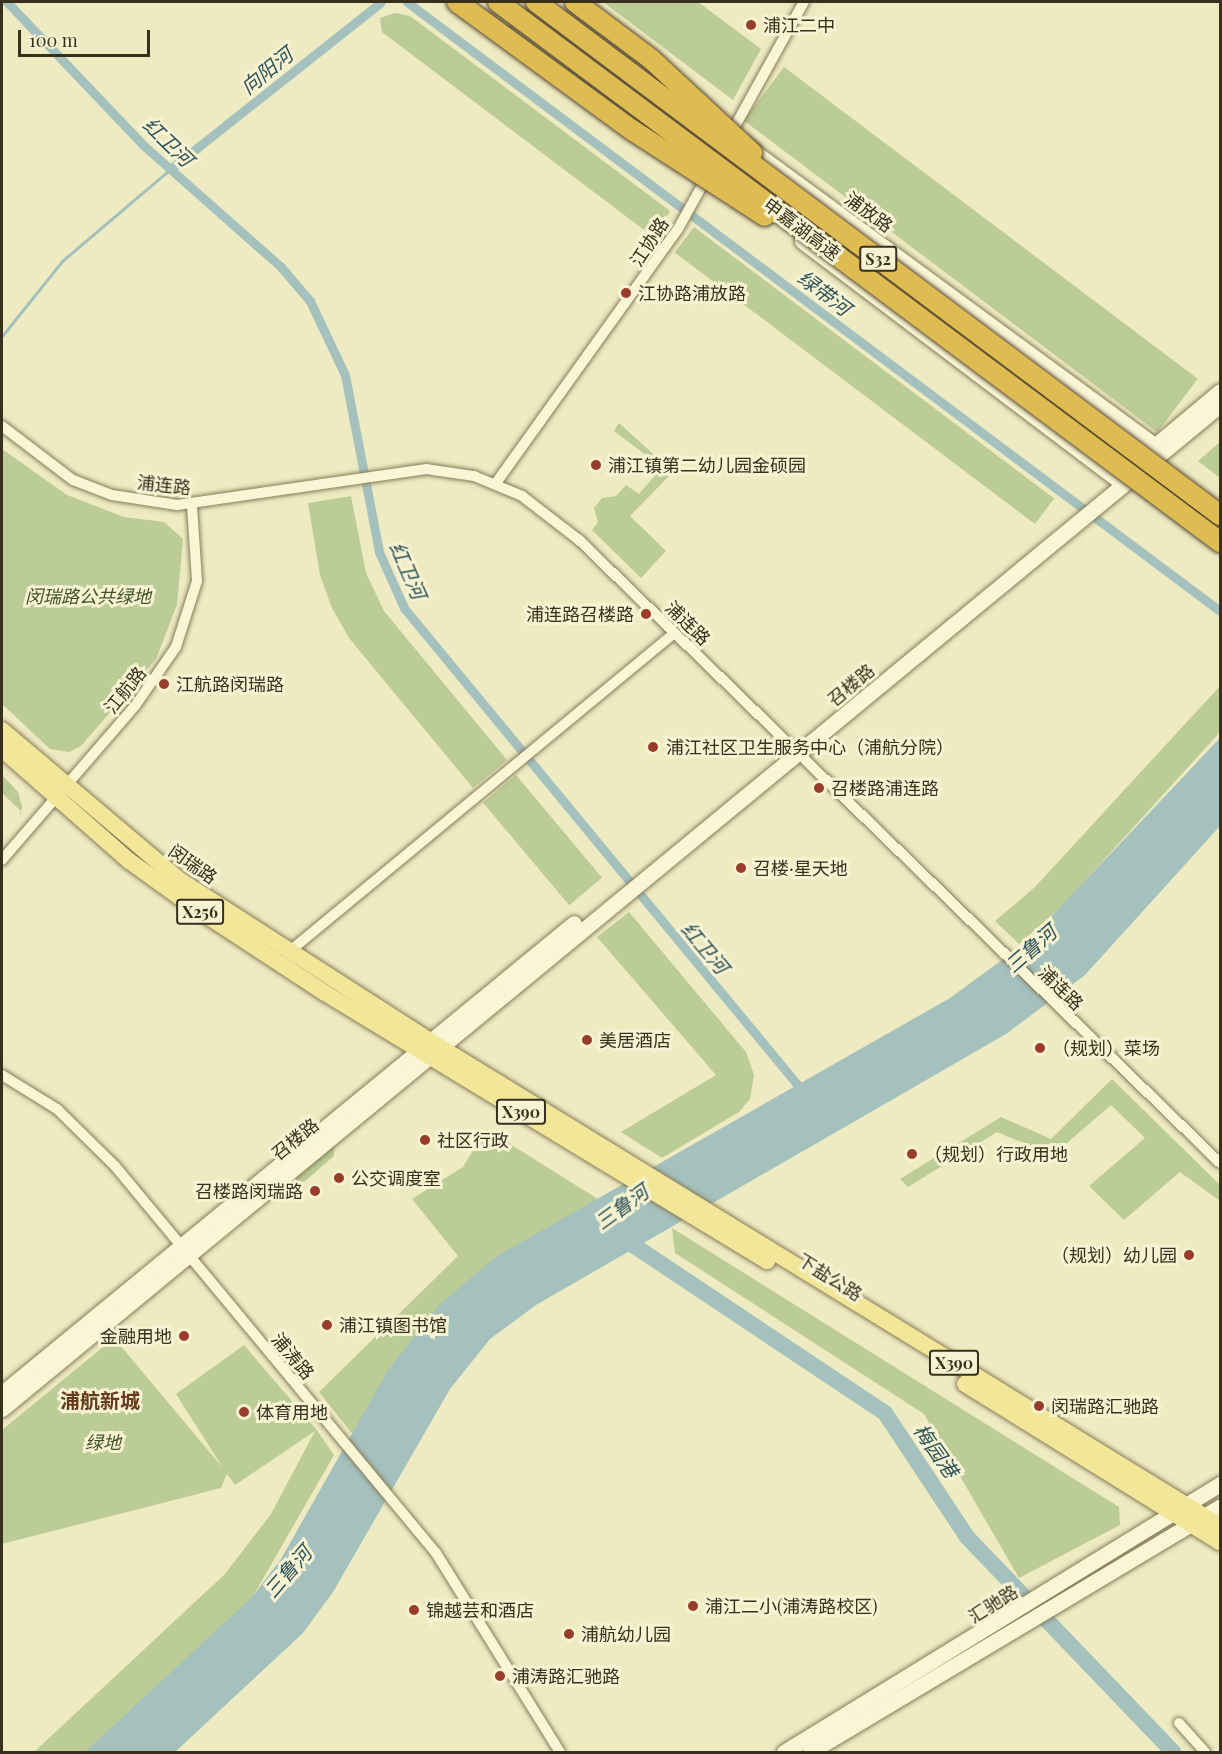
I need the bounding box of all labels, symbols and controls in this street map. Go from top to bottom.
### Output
place label: 浦江二中 [763,14,835,36]
scale bar [21,18,153,56]
marker: 浦江二中 [744,18,758,32]
text: 100 m [29,28,78,52]
water label: 向阳河 [235,42,297,98]
water label: 红卫河 [139,112,199,170]
street label: 浦放路 [841,187,897,237]
street label: 申嘉湖高速 [760,193,844,265]
street label: 江协路 [625,213,673,271]
road number: S32 [858,246,898,272]
water label: 绿带河 [794,264,856,320]
place label: 江协路浦放路 [638,282,746,304]
marker: 江协路浦放路 [619,286,633,300]
place label: 浦江镇第二幼儿园金硕园 [608,454,806,476]
marker: 浦江镇第二幼儿园金硕园 [589,458,603,472]
street label: 浦连路 [136,471,192,499]
water label: 红卫河 [386,538,432,602]
park label: 闵瑞路公共绿地 [25,585,151,607]
street label: 浦连路 [661,596,715,650]
place label: 浦连路召楼路 [526,603,634,625]
marker: 浦连路召楼路 [639,607,653,621]
street label: 召楼路 [823,659,879,711]
street label: 江航路 [100,662,150,718]
place label: 江航路闵瑞路 [176,673,284,695]
marker: 江航路闵瑞路 [157,677,171,691]
place label: 浦江社区卫生服务中心（浦航分院） [666,736,954,758]
marker: 浦江社区卫生服务中心（浦航分院） [644,738,662,756]
place label: 召楼路浦连路 [831,777,939,799]
marker: 召楼路浦连路 [812,781,826,795]
street label: 闵瑞路 [165,840,221,888]
place label: 召楼·星天地 [753,857,848,879]
marker: 召楼·星天地 [734,861,748,875]
road number: X256 [176,899,224,925]
water label: 红卫河 [678,916,734,978]
water label: 三鲁河 [999,919,1061,977]
street label: 浦连路 [1034,961,1088,1015]
place label: 美居酒店 [599,1029,671,1051]
marker: 美居酒店 [580,1033,594,1047]
place label: （规划）菜场 [1052,1037,1160,1059]
marker: （规划）菜场 [1033,1041,1047,1055]
road number: X390 [496,1099,546,1125]
street label: 召楼路 [267,1114,323,1164]
place label: 社区行政 [437,1129,509,1151]
marker: 社区行政 [418,1133,432,1147]
place label: （规划）行政用地 [924,1143,1068,1165]
marker: （规划）行政用地 [905,1147,919,1161]
place label: 公交调度室 [351,1167,441,1189]
marker: 公交调度室 [332,1171,346,1185]
water label: 三鲁河 [590,1179,652,1233]
place label: 召楼路闵瑞路 [195,1180,303,1202]
marker: 召楼路闵瑞路 [308,1184,322,1198]
place label: （规划）幼儿园 [1051,1244,1177,1266]
marker: （规划）幼儿园 [1182,1248,1196,1262]
street label: 下盐公路 [794,1249,866,1305]
place label: 浦江镇图书馆 [339,1314,447,1336]
marker: 浦江镇图书馆 [320,1318,334,1332]
place label: 金融用地 [100,1325,172,1347]
street label: 浦涛路 [267,1328,319,1384]
marker: 金融用地 [177,1329,191,1343]
road number: X390 [928,1350,980,1376]
district label: 浦航新城 [60,1387,140,1411]
place label: 闵瑞路汇驰路 [1051,1395,1159,1417]
marker: 闵瑞路汇驰路 [1032,1399,1046,1413]
place label: 体育用地 [256,1401,328,1423]
marker: 体育用地 [237,1405,251,1419]
water label: 梅园港 [910,1419,964,1481]
park label: 绿地 [85,1431,121,1453]
water label: 三鲁河 [258,1540,316,1602]
street label: 汇驰路 [964,1581,1022,1627]
place label: 浦江二小(浦涛路校区) [705,1595,878,1617]
place label: 锦越芸和酒店 [426,1599,534,1621]
marker: 浦江二小(浦涛路校区) [686,1599,700,1613]
marker: 锦越芸和酒店 [407,1603,421,1617]
place label: 浦航幼儿园 [581,1623,671,1645]
marker: 浦航幼儿园 [562,1627,576,1641]
place label: 浦涛路汇驰路 [512,1665,620,1687]
marker: 浦涛路汇驰路 [493,1669,507,1683]

